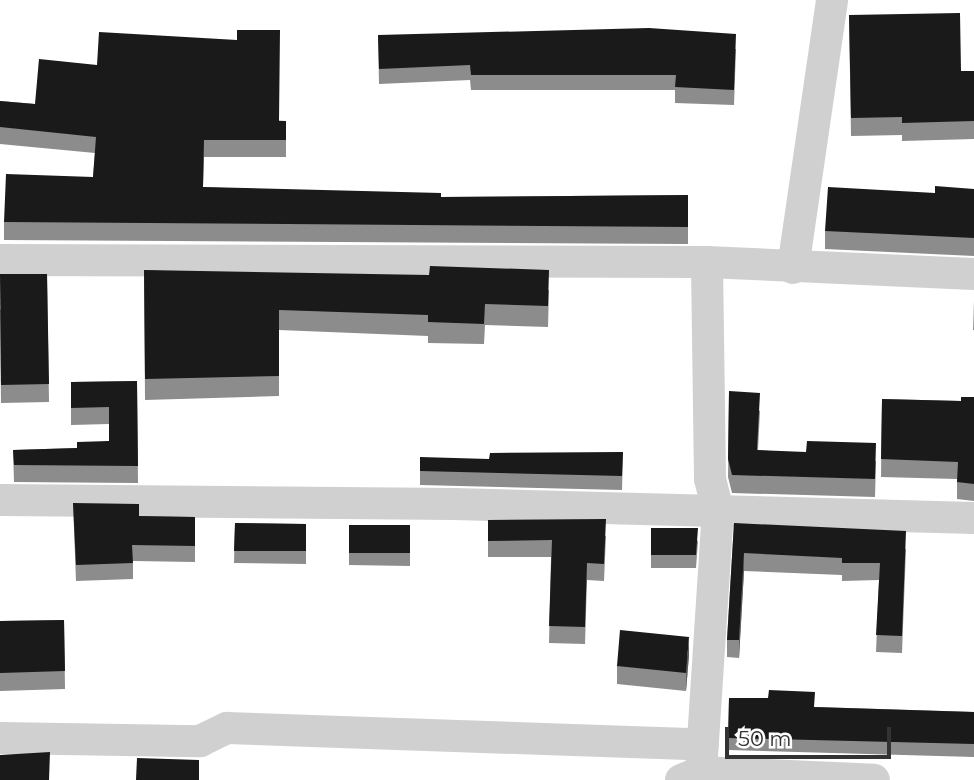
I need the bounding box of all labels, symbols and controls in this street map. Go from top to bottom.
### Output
scale bar [729,714,895,758]
text: 50 m [738,726,792,751]

